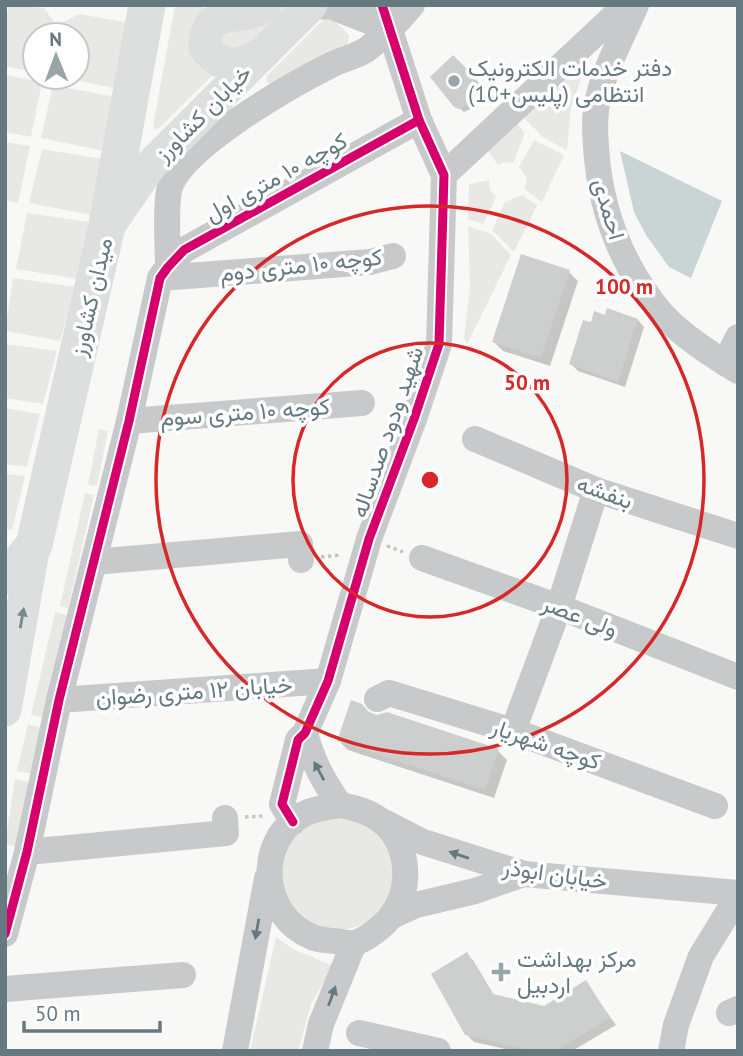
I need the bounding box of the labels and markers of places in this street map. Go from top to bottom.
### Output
place label: دفتر خدمات الکترونیک انتظامی (پلیس+10) [468,53,672,110]
marker: دفتر خدمات الکترونیک انتظامی (پلیس+10) [446,73,462,89]
centre of rings [418,468,442,492]
place label: مرکز بهداشت اردبیل [517,944,637,1000]
marker: مرکز بهداشت اردبیل [491,962,511,982]

